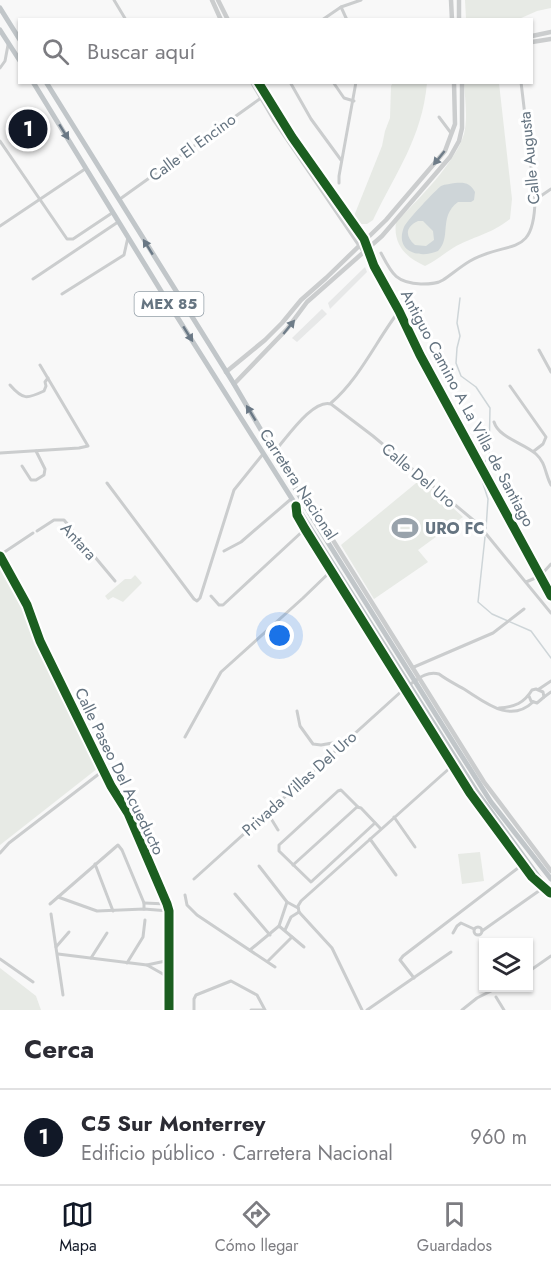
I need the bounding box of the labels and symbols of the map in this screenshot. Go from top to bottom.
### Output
pin: 1 [9,106,48,152]
street label: Calle El Encino [144,108,241,187]
street label: Calle Augusta [513,110,546,205]
one-way arrow [58,124,69,140]
one-way arrow [433,150,446,166]
one-way arrow [143,239,154,255]
street label: Antiguo Camino A La Villa de Santiago [395,286,540,531]
road number: MEX 85 [134,292,204,316]
one-way arrow [282,319,294,334]
one-way arrow [182,326,193,342]
one-way arrow [245,405,256,421]
street label: Carretera Nacional [254,424,343,544]
street label: Calle Del Uro [377,437,461,513]
sports icon: URO FC [390,513,420,543]
place label: URO FC [425,517,485,540]
street label: Antara [55,518,102,565]
your location [265,621,294,650]
street label: Calle Paseo Del Acueducto [69,684,170,859]
street label: Privada Villas Del Uro [237,725,362,841]

